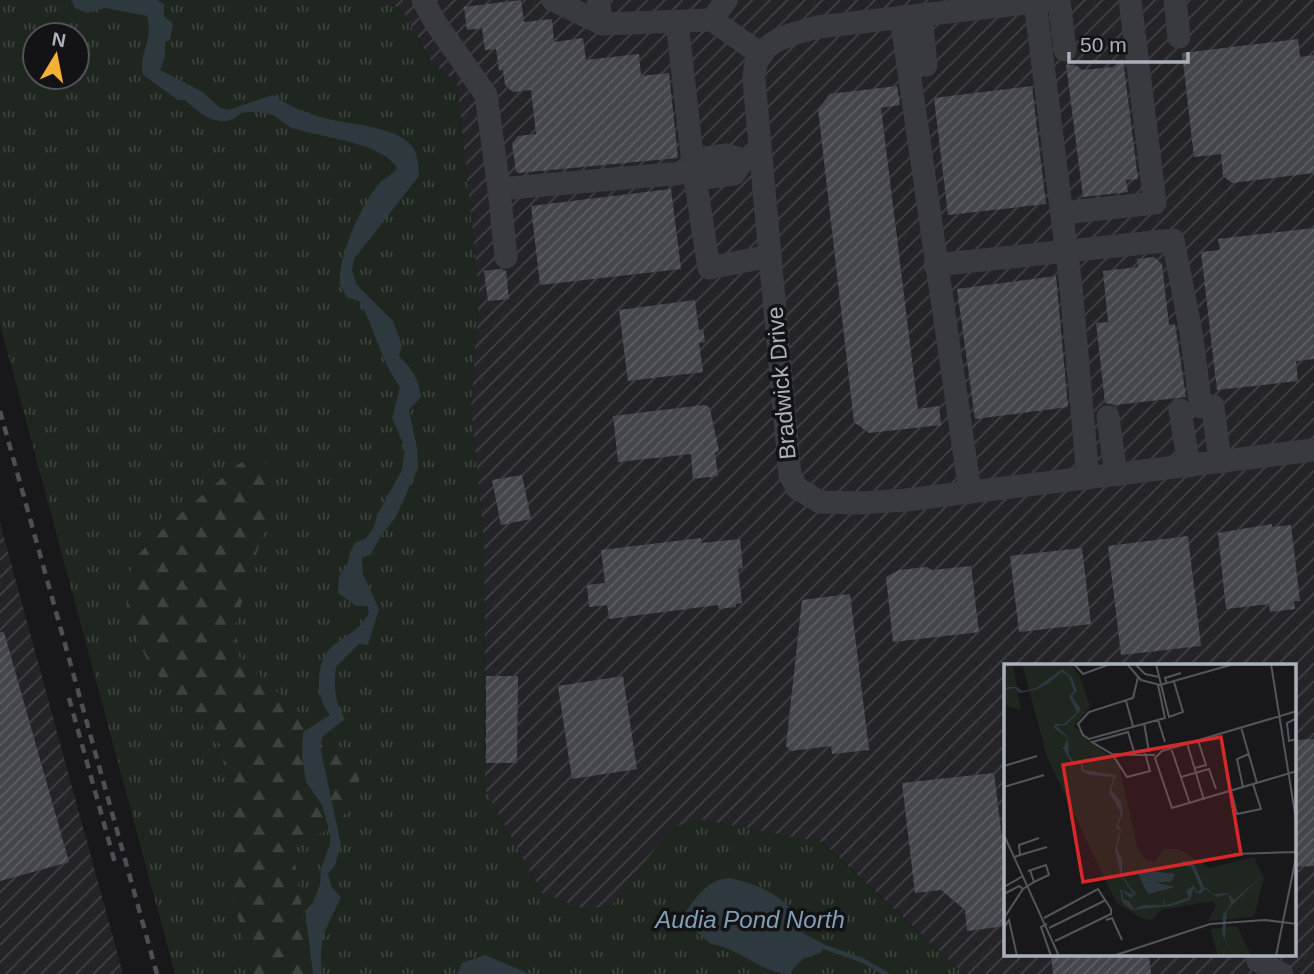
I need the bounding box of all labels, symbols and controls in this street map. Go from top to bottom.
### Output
north arrow [21,21,91,91]
scale bar [1069,21,1188,65]
text: N [50,28,67,51]
text: 50 m [1080,33,1127,56]
street label: Bradwick Drive [761,305,801,461]
inset map [1004,664,1296,956]
water label: Audia Pond North [653,906,845,933]

